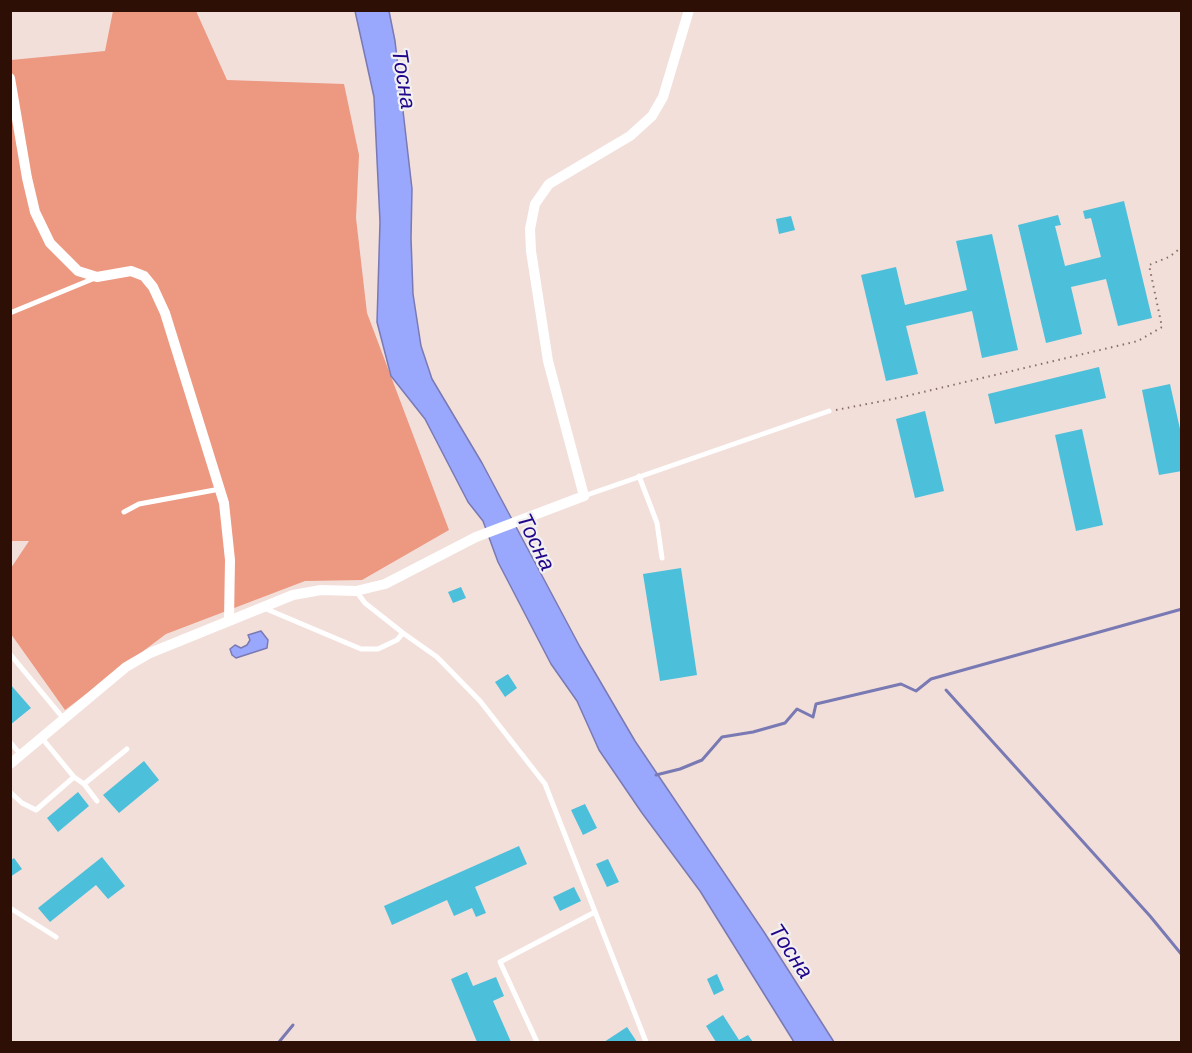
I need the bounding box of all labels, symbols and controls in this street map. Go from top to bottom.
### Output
water label: Тосна [386,47,422,111]
water label: Тосна [511,509,561,575]
water label: Тосна [763,919,819,983]

